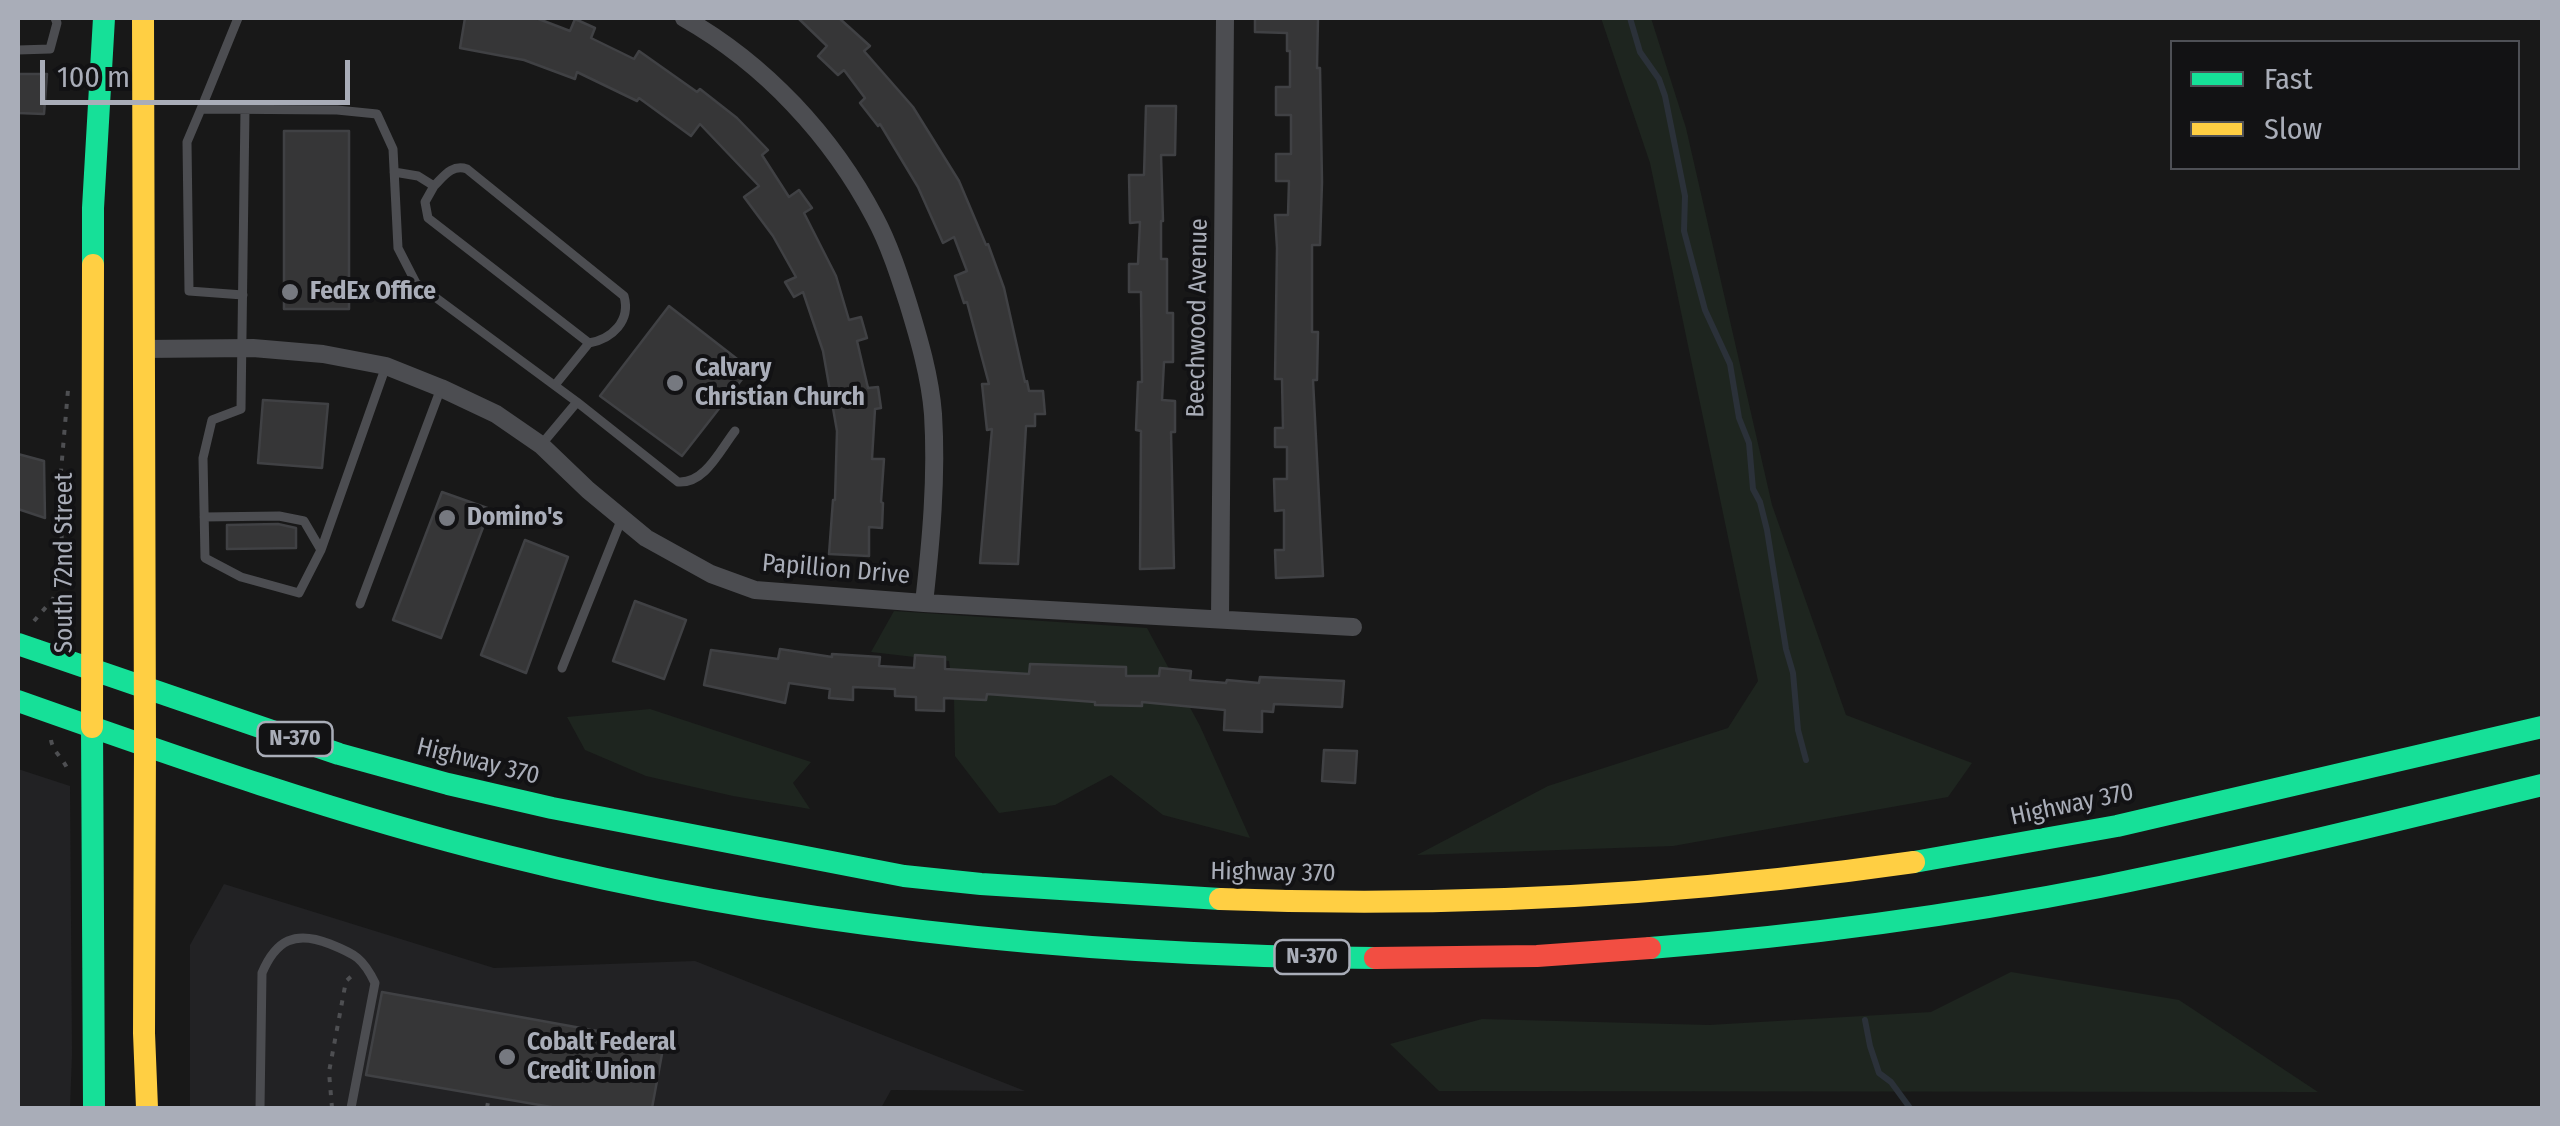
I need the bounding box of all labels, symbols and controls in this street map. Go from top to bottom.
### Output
scale bar [45,40,355,102]
legend [2170,40,2520,170]
text: 100 m [57,59,130,95]
text: Fast [2264,61,2312,97]
text: Slow [2264,111,2322,147]
street label: Beechwood Avenue [1181,218,1215,418]
place label: FedEx Office [310,277,436,307]
marker: FedEx Office [279,281,301,303]
place label: Calvary Christian Church [695,354,865,413]
marker: Calvary Christian Church [664,372,686,394]
street label: South 72nd Street [50,473,80,653]
place label: Domino's [467,503,563,533]
marker: Domino's [436,507,458,529]
street label: Papillion Drive [761,549,911,591]
road number: N-370 [258,722,332,756]
street label: Highway 370 [414,732,542,792]
street label: Highway 370 [2008,777,2136,833]
street label: Highway 370 [1210,857,1336,889]
road number: N-370 [1274,940,1350,974]
place label: Cobalt Federal Credit Union [527,1028,676,1087]
marker: Cobalt Federal Credit Union [496,1046,518,1068]

